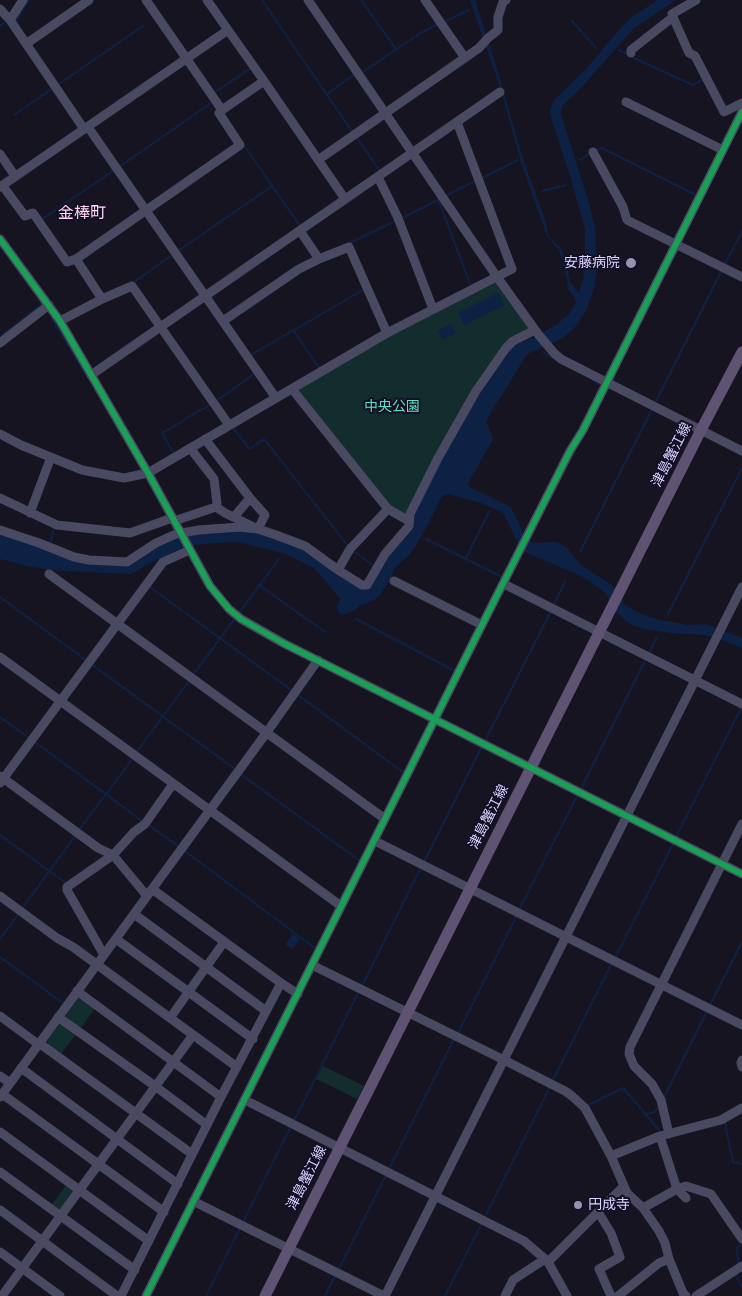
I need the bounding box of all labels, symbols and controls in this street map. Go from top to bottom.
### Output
district label: 金棒町 [58,204,106,224]
place label: 安藤病院 [564,255,620,271]
marker: 安藤病院 [624,256,638,270]
park label: 中央公園 [364,399,420,415]
street label: 津島蟹江線 [649,420,695,490]
street label: 津島蟹江線 [466,782,512,852]
street label: 津島蟹江線 [284,1143,330,1213]
place label: 円成寺 [588,1197,630,1213]
marker: 円成寺 [572,1199,584,1211]

